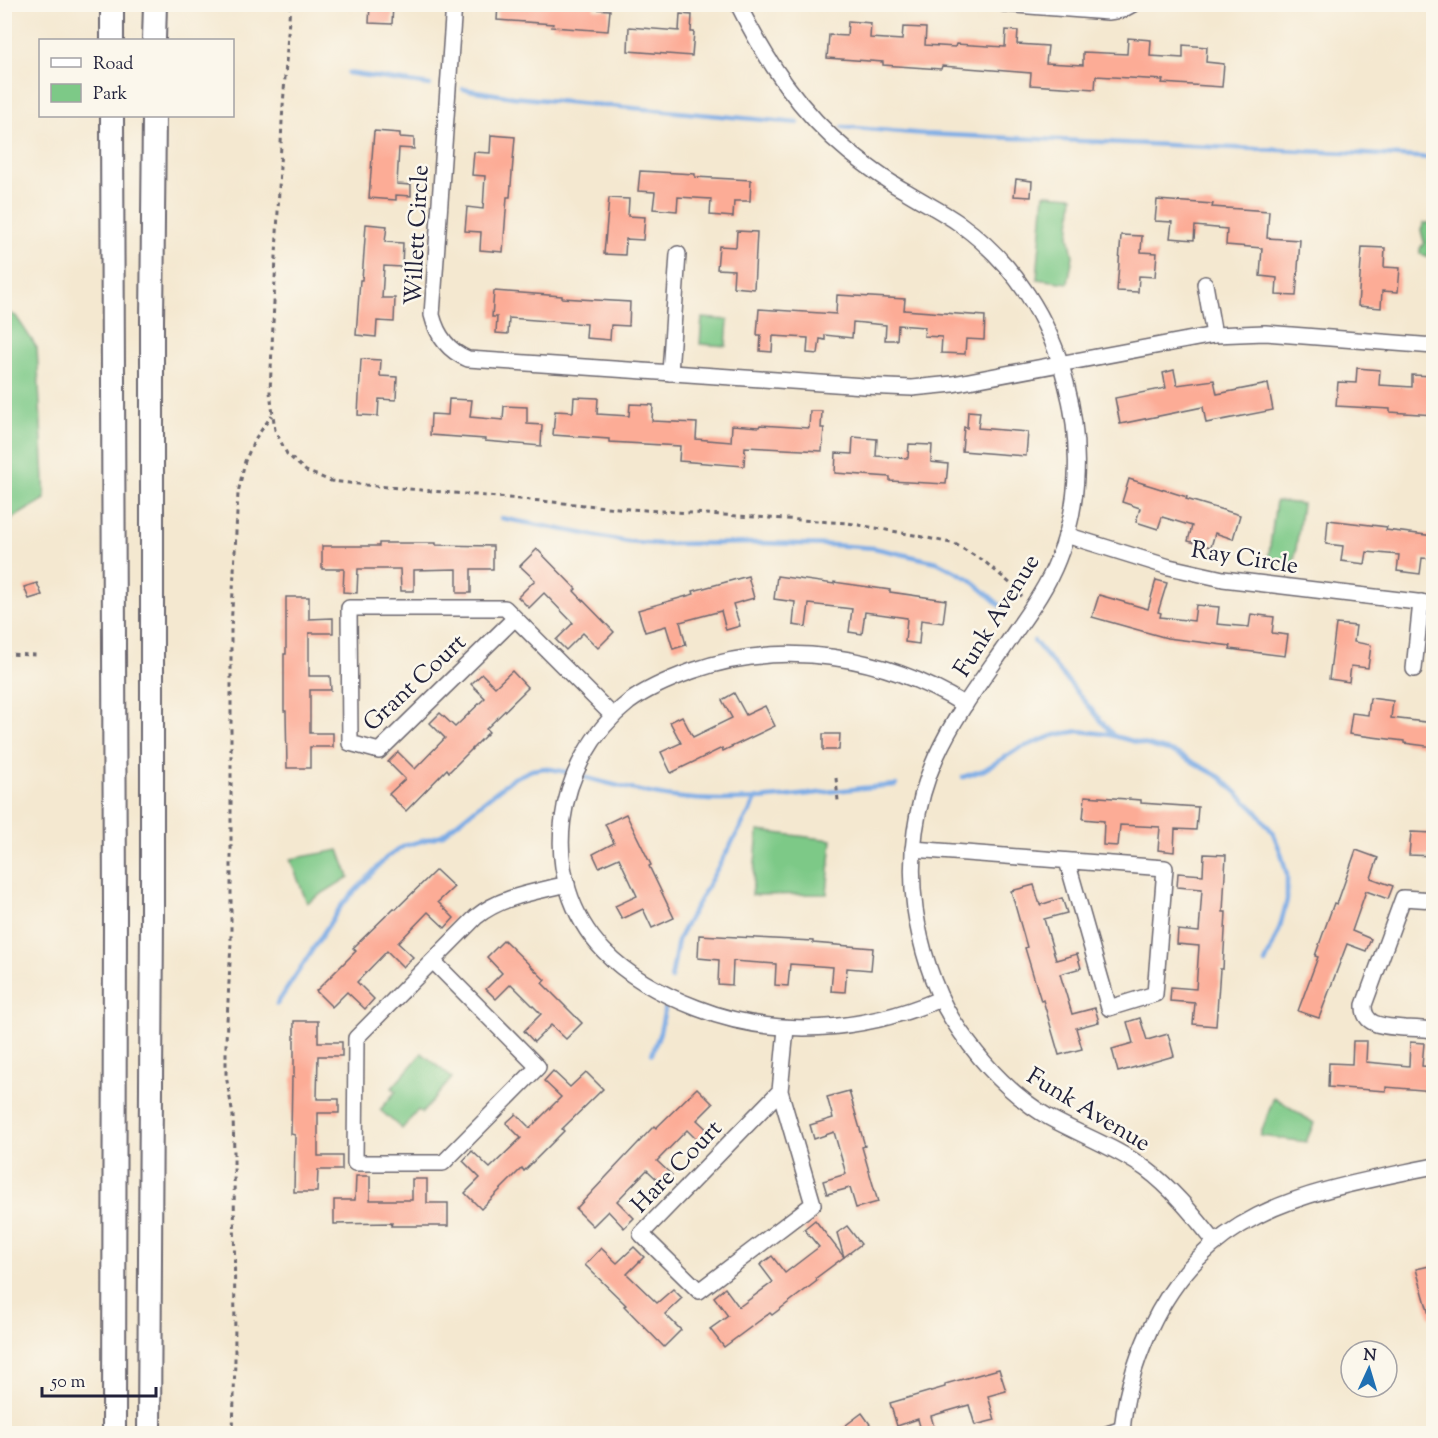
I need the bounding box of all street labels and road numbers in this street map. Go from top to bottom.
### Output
street label: Willett Circle [397,164,439,306]
street label: Ray Circle [1189,534,1301,584]
street label: Funk Avenue [946,548,1049,684]
street label: Grant Court [356,627,474,740]
street label: Funk Avenue [1020,1060,1156,1161]
street label: Hare Court [624,1113,731,1222]

